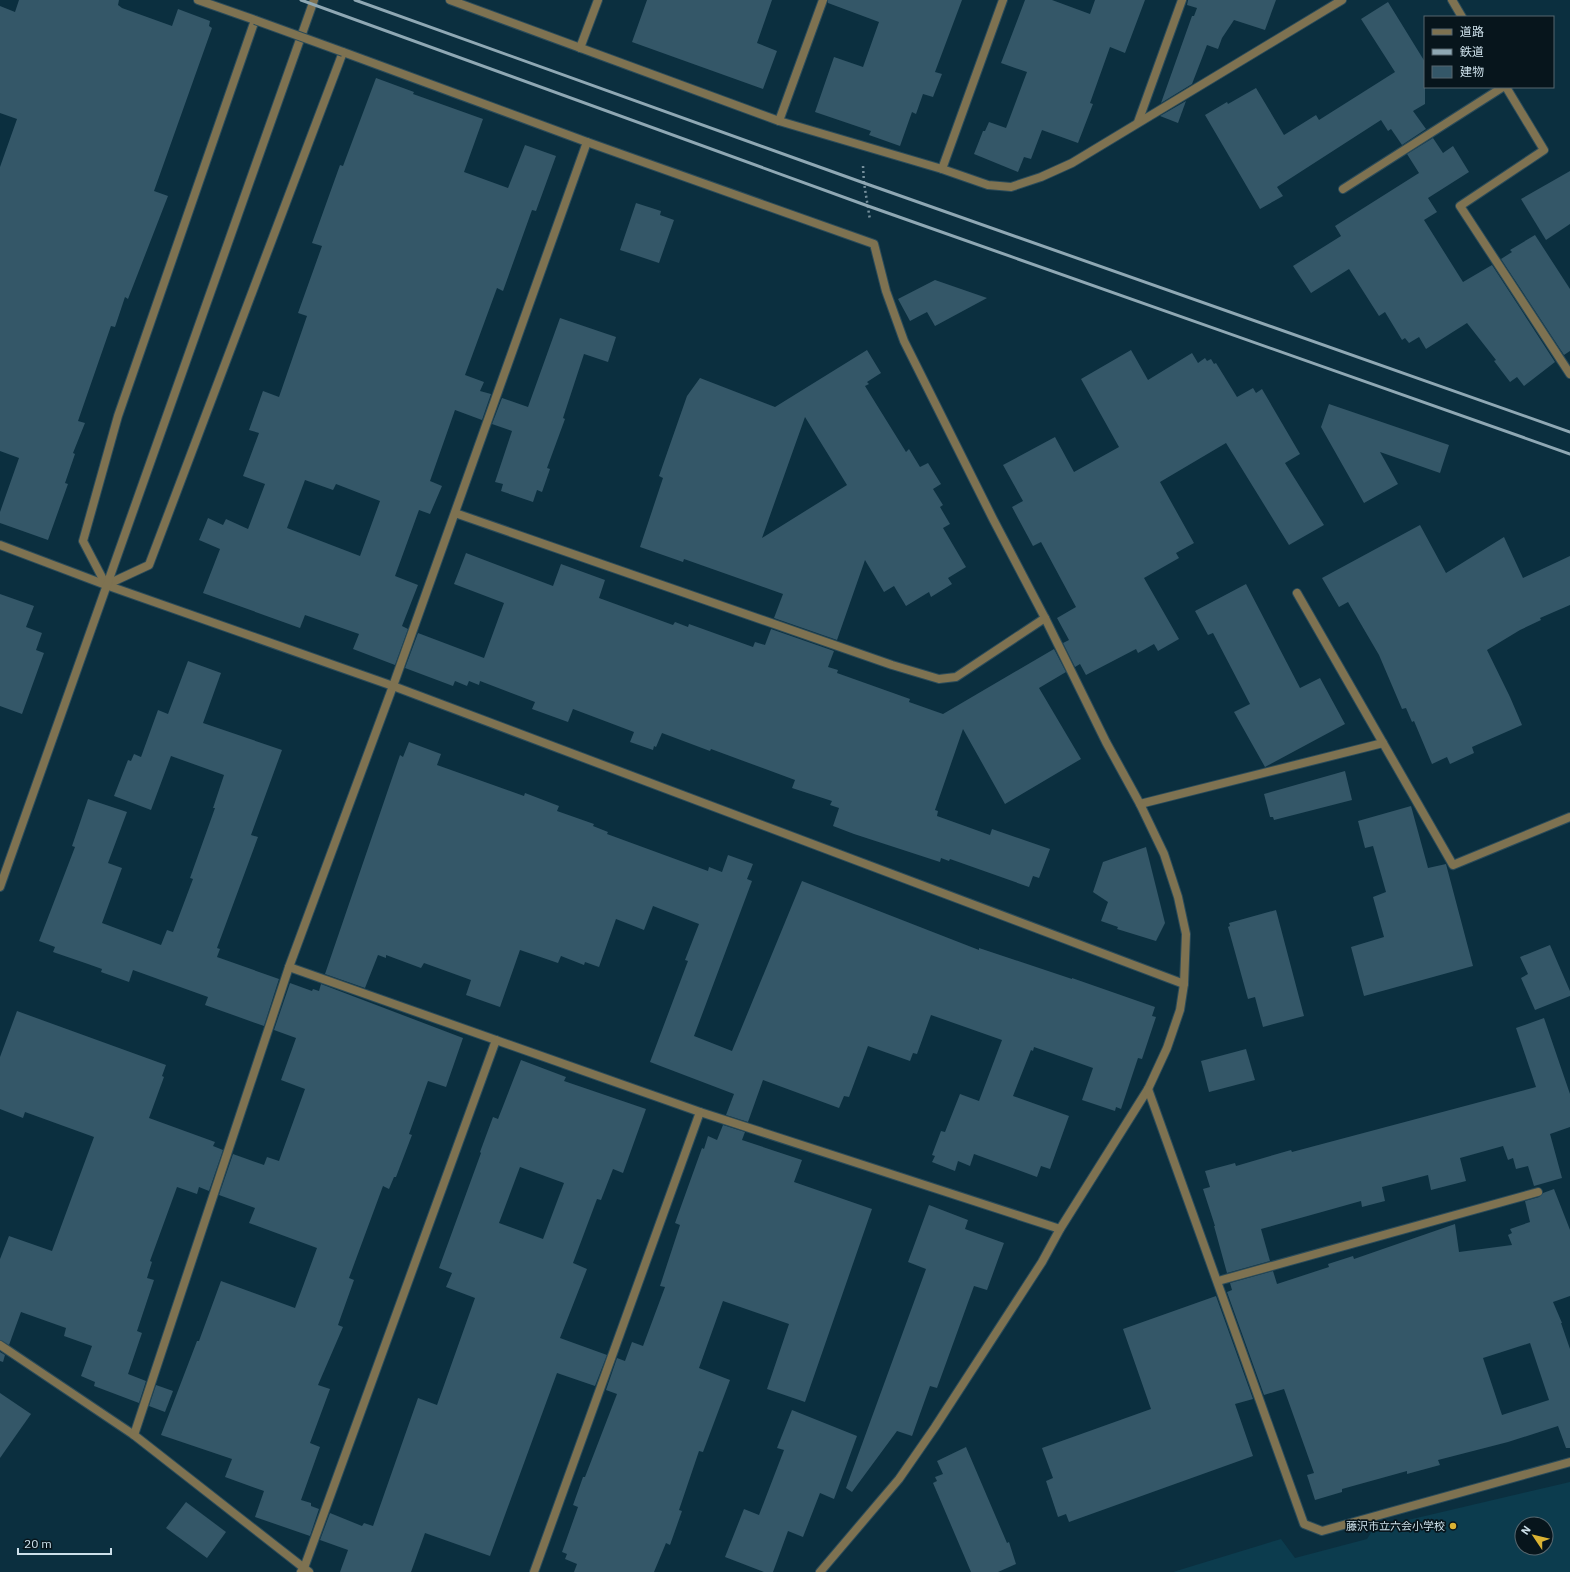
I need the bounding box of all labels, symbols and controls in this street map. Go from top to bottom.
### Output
legend [1424,16,1554,88]
text: 道路 [1460,24,1484,39]
text: 鉄道 [1460,44,1484,59]
text: 建物 [1460,64,1484,79]
north arrow [1514,1516,1554,1556]
place label: 藤沢市立六会小学校 [1346,1519,1445,1533]
marker: 藤沢市立六会小学校 [1448,1521,1458,1531]
text: N [1518,1523,1534,1538]
scale bar [18,1530,111,1556]
text: 20 m [24,1536,52,1551]

